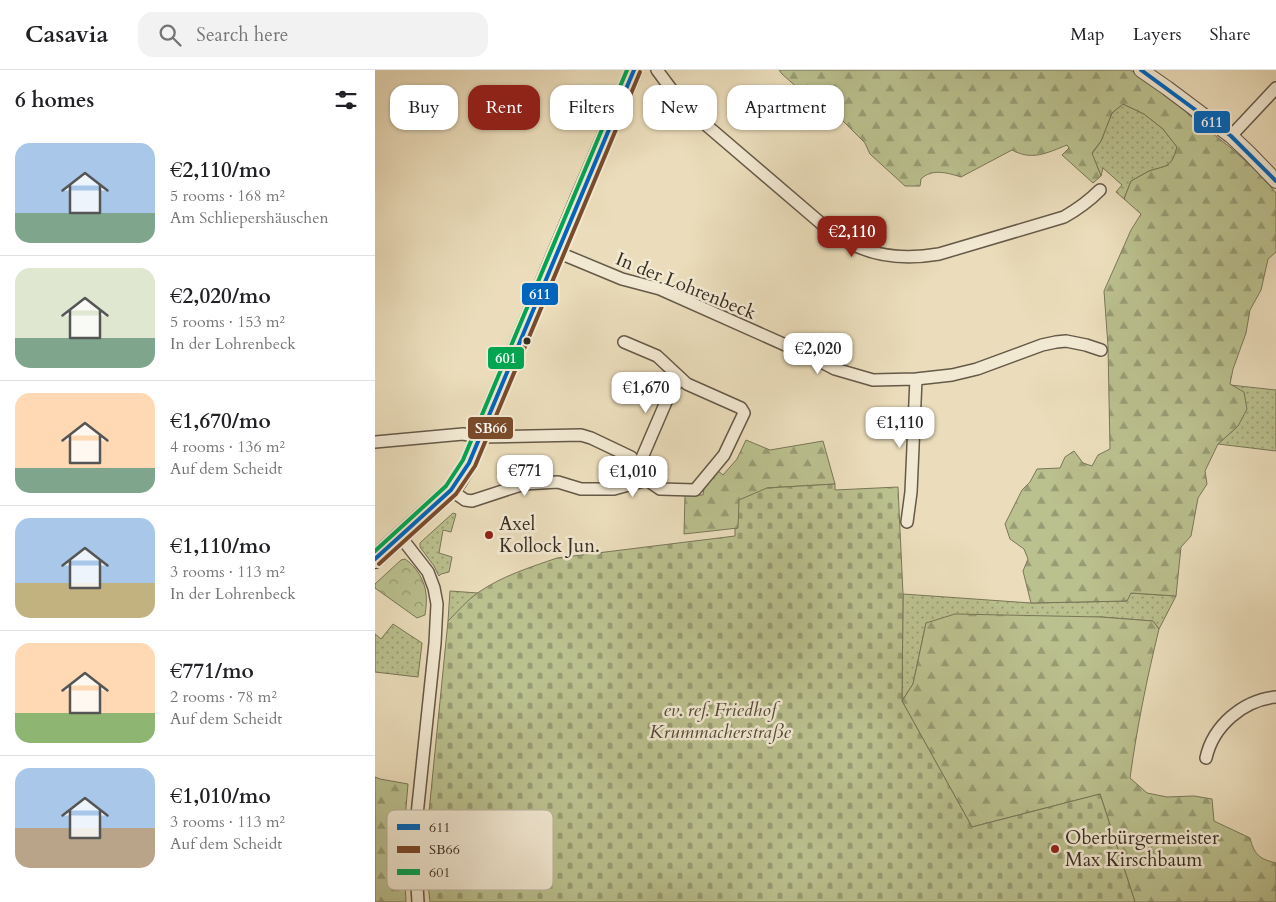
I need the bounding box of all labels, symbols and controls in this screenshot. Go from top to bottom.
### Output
search box [138,12,488,57]
text: Casavia [25,18,108,51]
icon: search [156,21,184,49]
text: Search here [196,22,288,48]
text: Map [1070,22,1105,47]
text: Layers [1133,22,1182,47]
text: Share [1210,22,1251,47]
chip: Buy [390,85,458,130]
chip: Rent [468,85,540,130]
chip: Filters [550,85,633,130]
chip: New [643,85,717,130]
chip: Apartment [727,85,844,130]
text: 6 homes [15,86,94,115]
icon: filters [332,86,360,114]
line badge: 611 [1193,110,1231,134]
text: 611 [1201,113,1223,132]
text: €2,110/mo [170,156,271,185]
icon: home [55,163,115,223]
text: 5 rooms · 168 m² [170,185,285,207]
text: Am Schliepershäuschen [170,207,329,229]
pin: €2,110 [811,216,893,258]
text: €2,110 [829,221,876,243]
street label: In der Lohrenbeck [612,246,761,326]
text: €2,020/mo [170,282,271,311]
line badge: 611 [521,282,559,306]
text: 611 [529,285,551,304]
icon: home [55,288,115,348]
text: 5 rooms · 153 m² [170,311,285,333]
pin: €2,020 [777,332,859,375]
text: In der Lohrenbeck [170,333,296,355]
unlabelled marker [522,336,532,346]
text: €2,020 [795,338,842,360]
line badge: 601 [487,346,525,370]
text: 601 [495,349,517,368]
pin: €1,670 [605,372,687,414]
text: €1,670 [623,377,670,399]
pin: €1,110 [859,406,941,449]
text: €1,670/mo [170,407,271,436]
text: €1,110 [877,412,924,434]
icon: home [55,413,115,473]
line badge: SB66 [467,416,514,440]
text: SB66 [475,419,507,438]
text: 4 rooms · 136 m² [170,436,285,458]
pin: €771 [495,454,555,497]
pin: €1,010 [592,456,674,498]
text: Auf dem Scheidt [170,458,282,480]
text: €771 [508,460,542,482]
text: €1,010 [610,461,657,483]
place label: Axel Kollock Jun. [499,511,600,559]
marker: Axel Kollock Jun. [483,529,495,541]
text: €1,110/mo [170,532,271,561]
icon: home [55,538,115,598]
text: 3 rooms · 113 m² [170,561,285,583]
text: In der Lohrenbeck [170,583,296,605]
text: €771/mo [170,657,254,686]
icon: home [55,663,115,723]
text: 2 rooms · 78 m² [170,686,277,708]
park label: ev. ref. Friedhof Krummacherstraße [649,697,791,745]
text: Auf dem Scheidt [170,708,282,730]
text: €1,010/mo [170,782,271,811]
icon: home [55,788,115,848]
legend [387,810,553,890]
text: 3 rooms · 113 m² [170,811,285,833]
text: 611 [429,818,451,837]
place label: Oberbürgermeister Max Kirschbaum [1065,825,1219,873]
text: Auf dem Scheidt [170,833,282,855]
text: SB66 [429,840,460,859]
marker: Oberbürgermeister Max Kirschbaum [1049,843,1061,855]
text: 601 [429,863,451,882]

